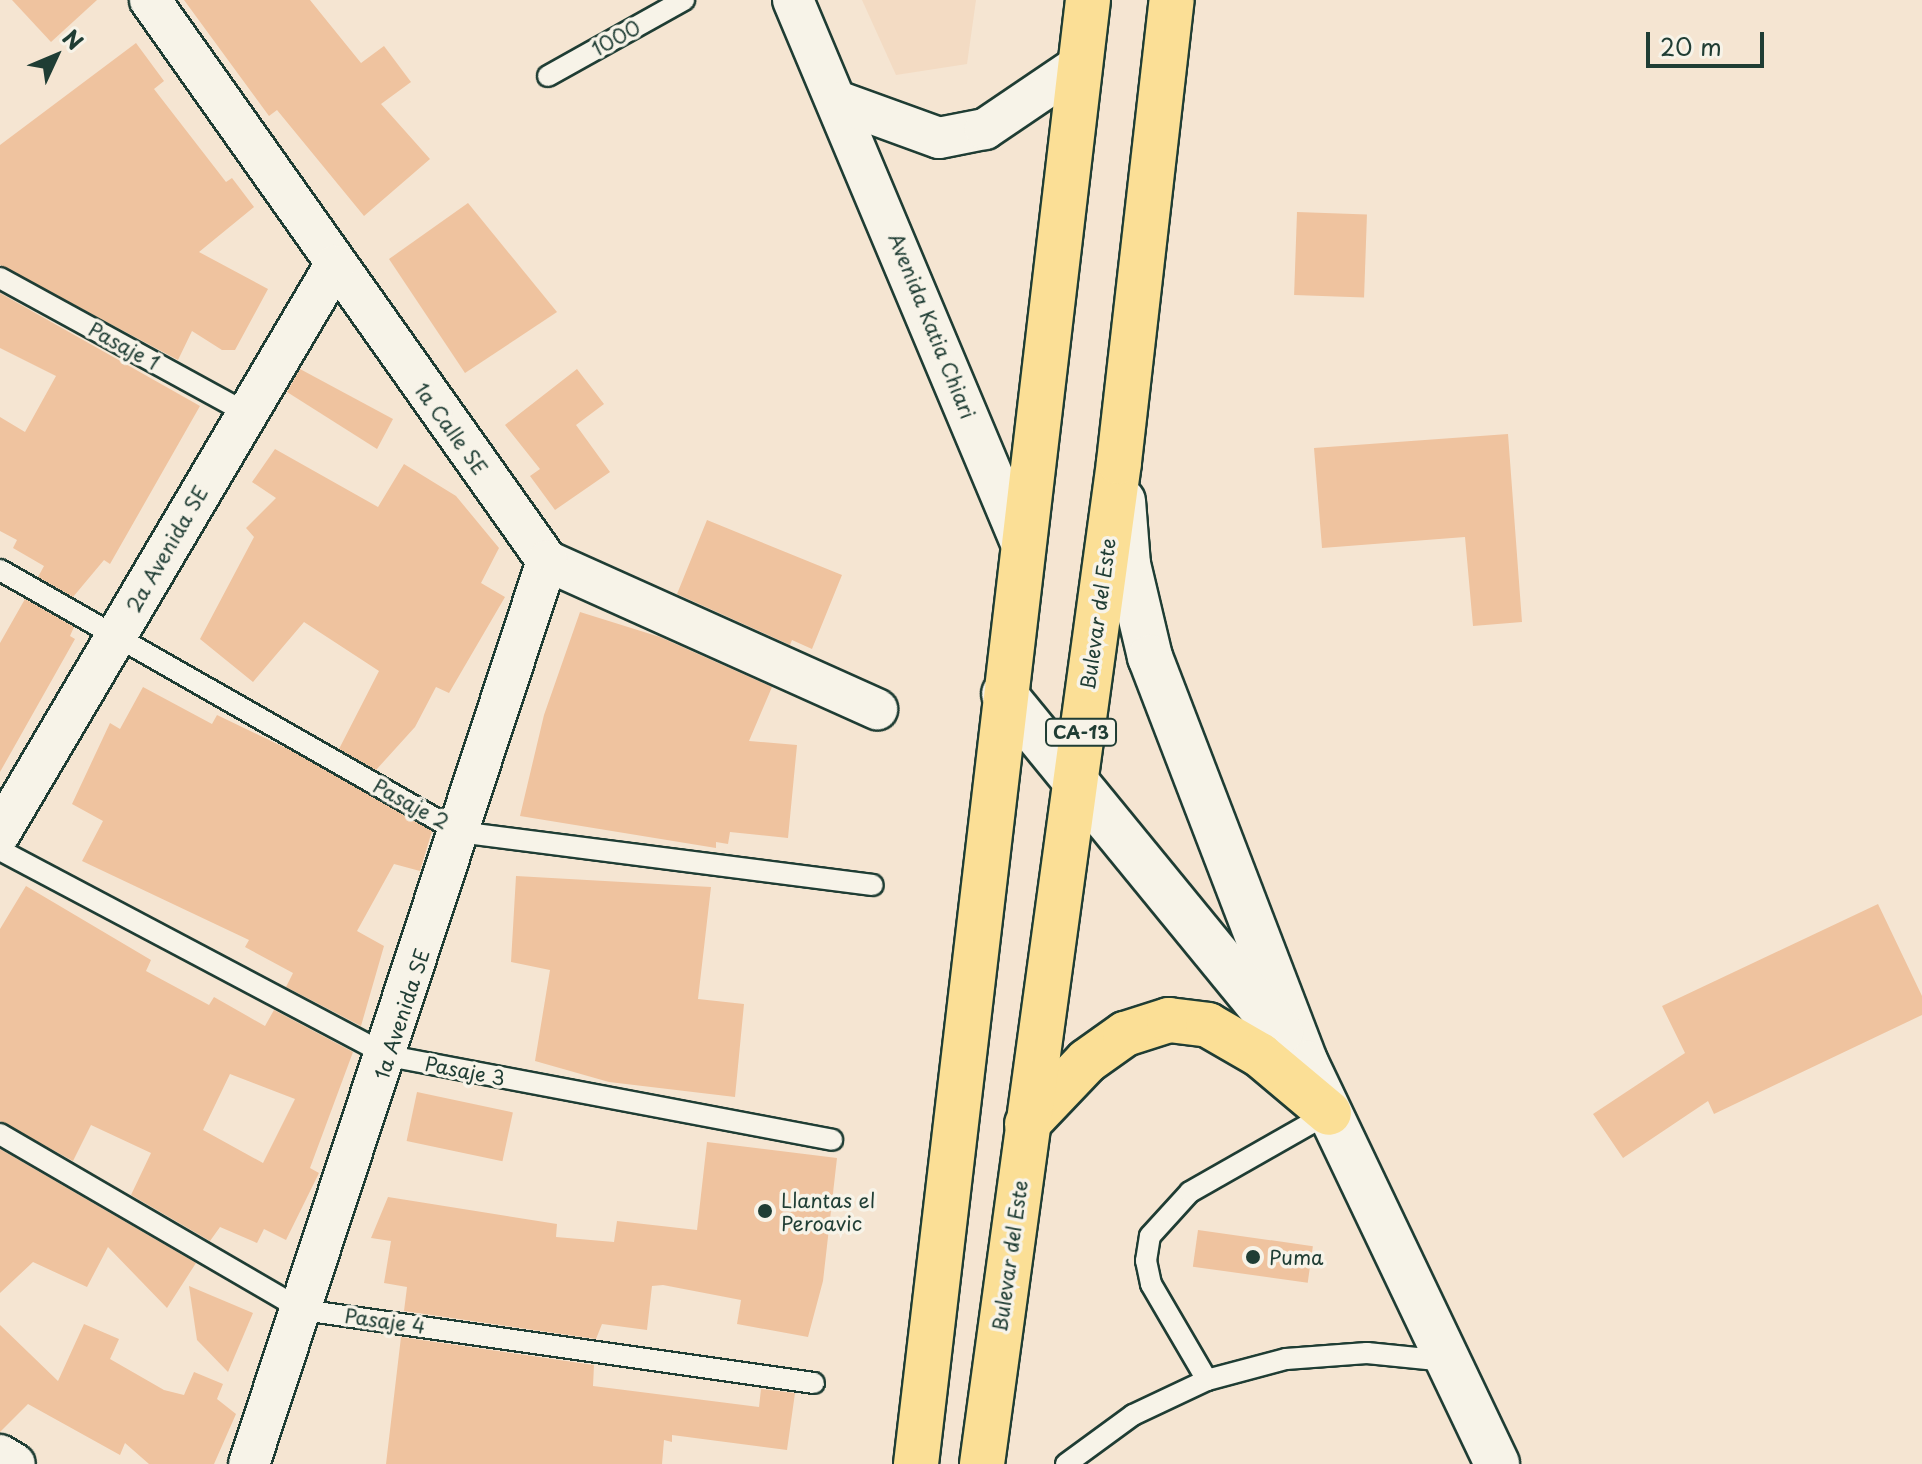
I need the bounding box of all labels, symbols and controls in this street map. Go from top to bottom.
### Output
street label: 1000 [588,15,644,61]
north arrow [16,16,96,96]
scale bar [1650,16,1768,66]
text: N [56,21,92,57]
text: 20 m [1660,28,1722,64]
street label: Avenida Katia Chiari [884,229,980,423]
street label: Pasaje 1 [84,317,164,375]
street label: 1a Calle SE [409,378,493,480]
street label: 2a Avenida SE [121,482,213,616]
street label: Bulevar del Este [1075,536,1121,692]
road number: CA-13 [1045,718,1117,746]
street label: Pasaje 2 [369,774,453,834]
street label: 1a Avenida SE [370,946,434,1082]
street label: Pasaje 3 [423,1051,507,1091]
street label: Bulevar del Este [987,1178,1033,1334]
place label: Llantas el Peroavic [781,1188,875,1235]
marker: Llantas el Peroavic [756,1202,774,1220]
place label: Puma [1269,1245,1323,1269]
marker: Puma [1244,1248,1262,1266]
street label: Pasaje 4 [343,1303,427,1339]

